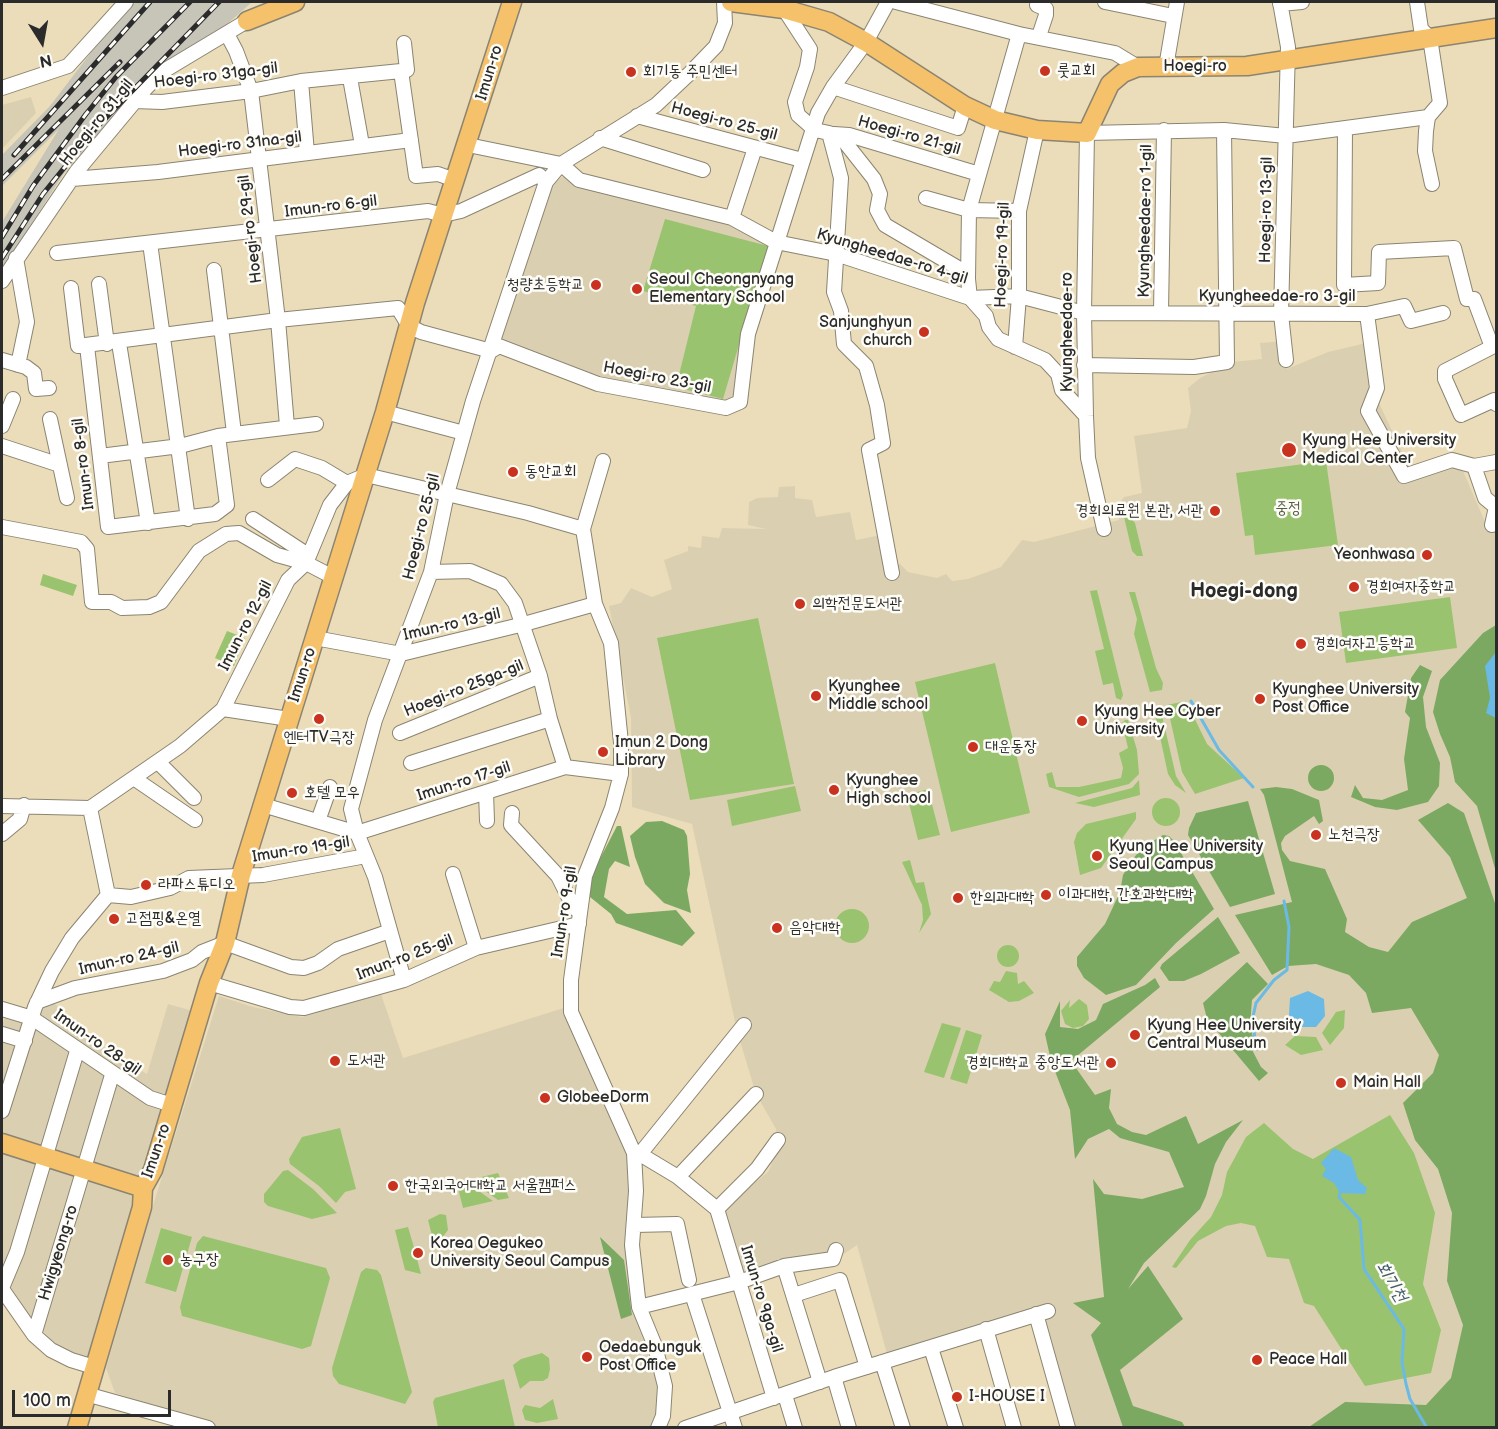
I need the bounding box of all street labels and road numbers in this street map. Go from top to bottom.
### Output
street label: Imun-ro [473,43,507,103]
street label: Hoegi-ro [1163,57,1227,77]
street label: Hoegi-ro 31ga-gil [153,59,279,93]
street label: Hoegi-ro 31-gil [56,76,138,170]
street label: Hoegi-ro 25-gil [669,99,779,145]
street label: Hoegi-ro 21-gil [856,112,962,160]
street label: Hoegi-ro 31na-gil [177,128,303,162]
street label: Kyungheedae-ro 1-gil [1135,144,1157,298]
street label: Hoegi-ro 13-gil [1256,157,1278,263]
street label: Hoegi-ro 29-gil [235,174,267,284]
street label: Imun-ro 6-gil [284,192,378,222]
street label: Hoegi-ro 19-gil [992,202,1014,308]
street label: Kyungheedae-ro 4-gil [814,225,970,289]
street label: Kyungheedae-ro [1058,272,1078,392]
street label: Kyungheedae-ro 3-gil [1199,287,1355,307]
street label: Hoegi-ro 23-gil [602,358,712,398]
street label: Imun-ro 8-gil [69,417,99,511]
street label: Hoegi-ro 25-gil [400,472,444,582]
street label: Imun-ro 12-gil [215,578,277,674]
street label: Imun-ro 13-gil [402,604,502,646]
street label: Imun-ro [285,645,321,705]
street label: Hoegi-ro 25ga-gil [401,656,527,722]
street label: Imun-ro 17-gil [415,758,513,806]
street label: Imun-ro 19-gil [251,833,351,867]
street label: Imun-ro 9-gil [548,865,582,959]
street label: Imun-ro 25-gil [354,931,456,985]
street label: Imun-ro 24-gil [77,938,181,980]
street label: Imun-ro 28-gil [50,1006,144,1080]
street label: Imun-ro [139,1121,175,1181]
street label: Hwigyeong-ro [35,1203,83,1303]
street label: Imun-ro 9ga-gil [736,1243,786,1355]

